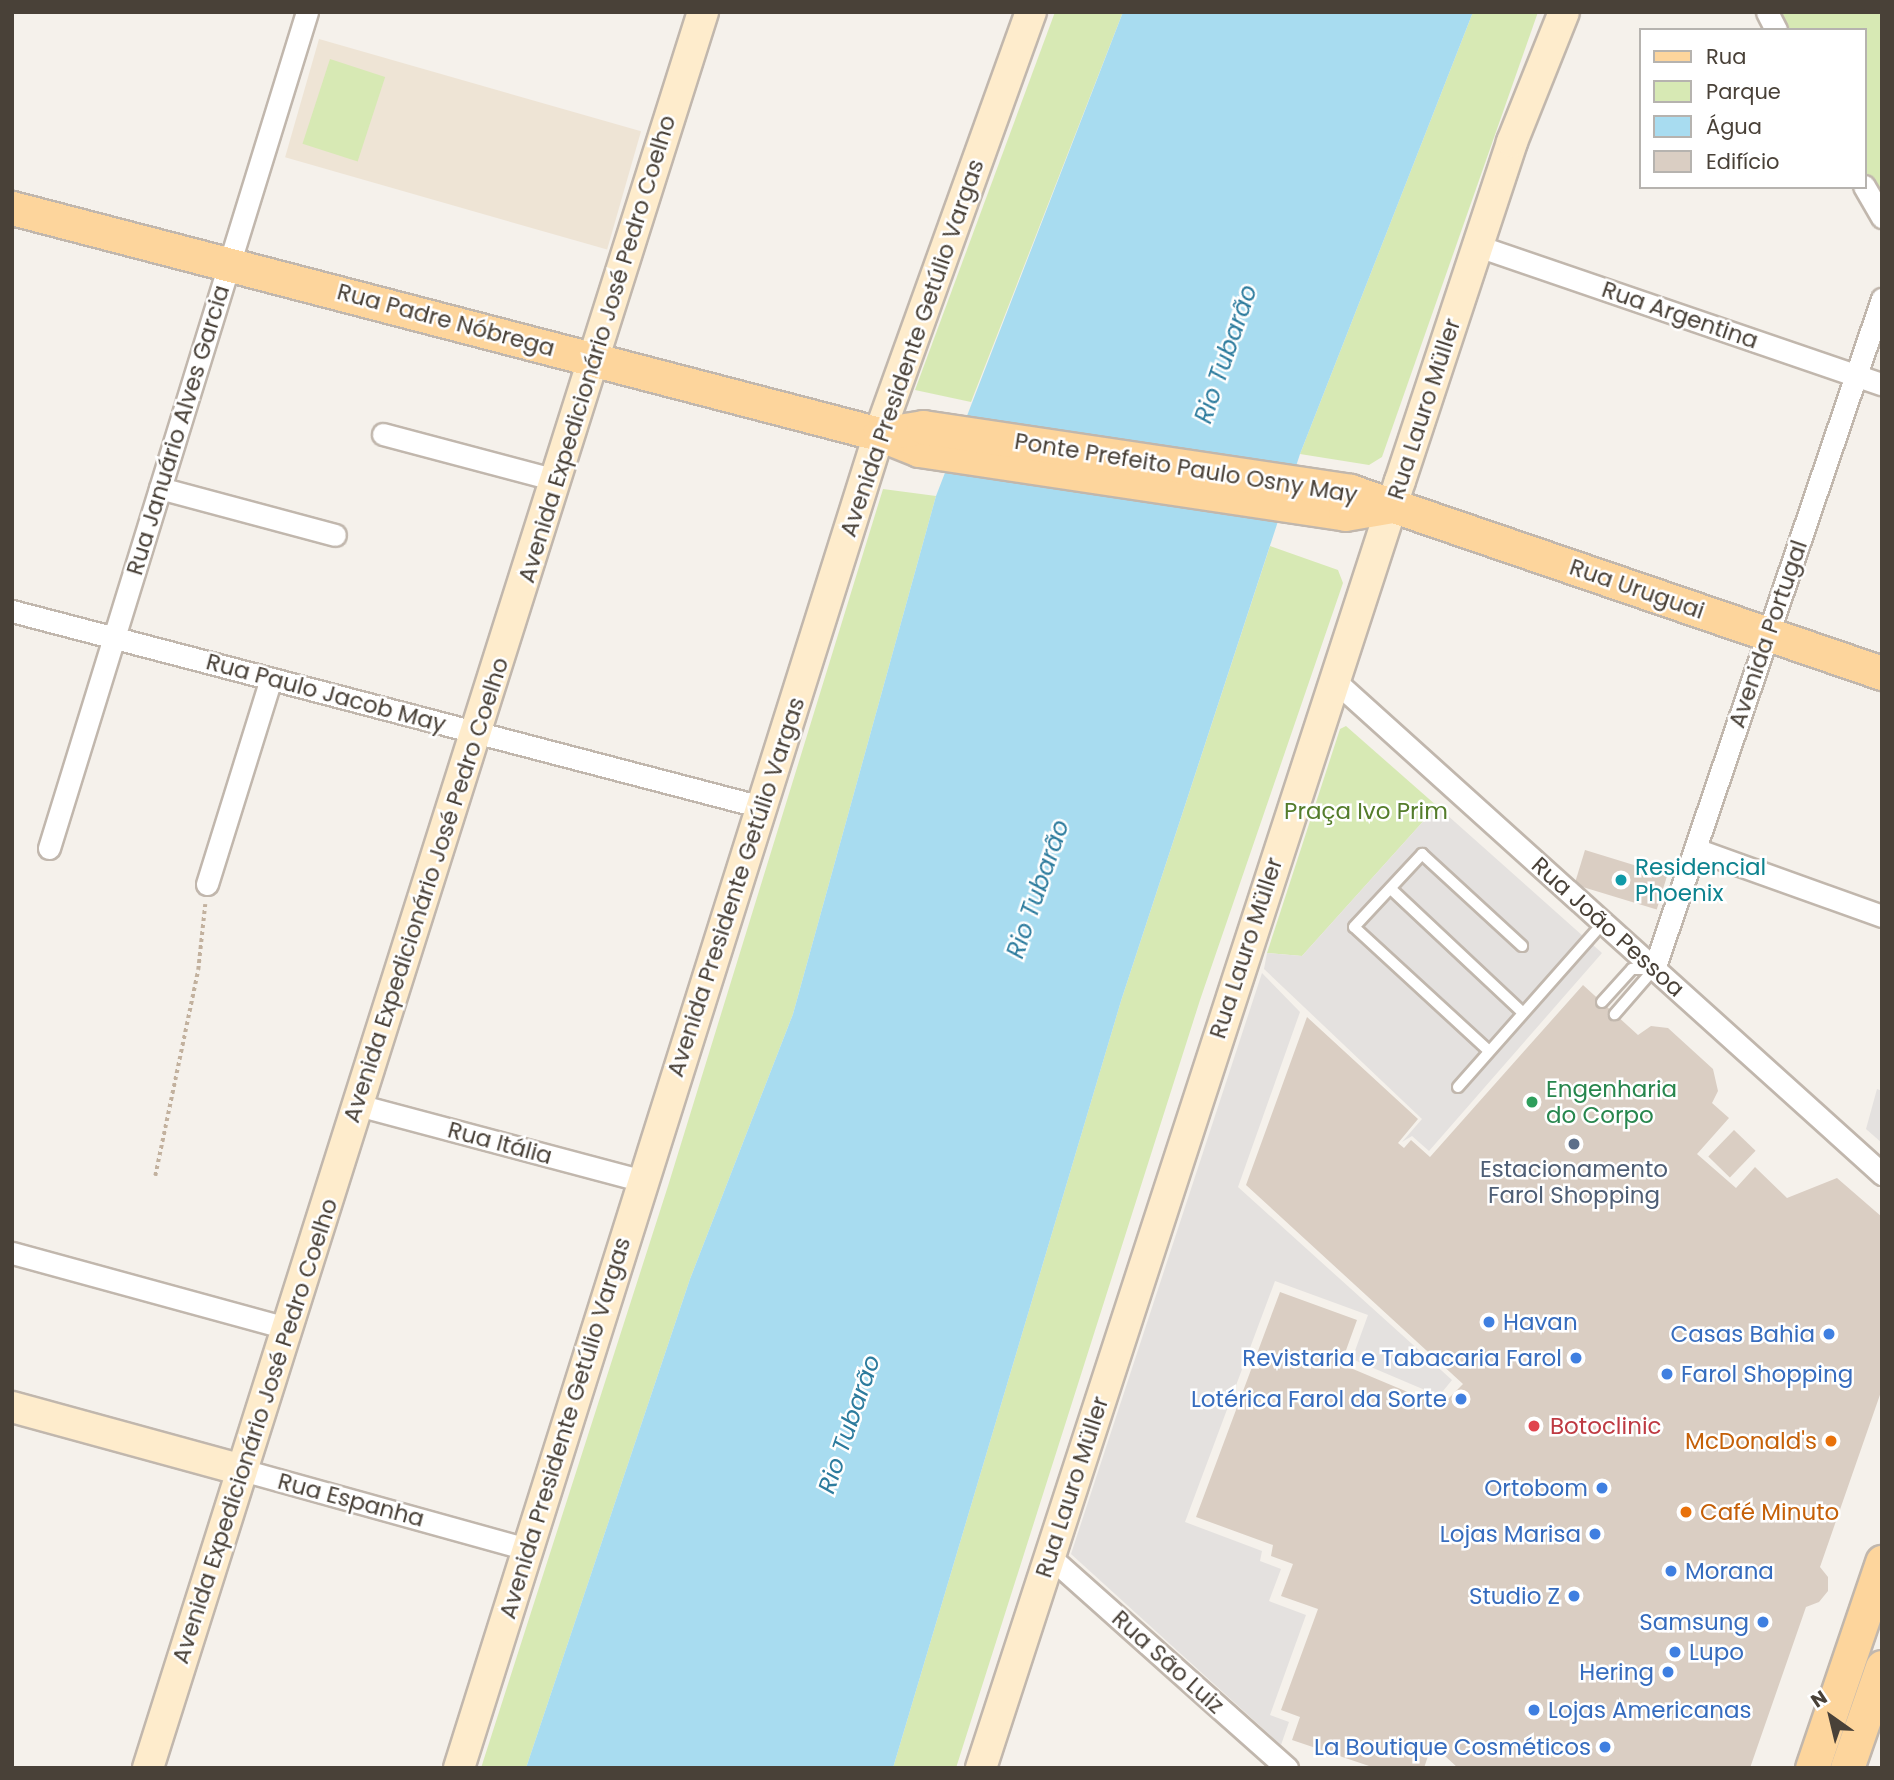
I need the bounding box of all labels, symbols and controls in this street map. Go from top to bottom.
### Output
legend [1638,28,1866,189]
text: Rua [1706,42,1746,71]
text: Parque [1706,77,1781,106]
street label: Avenida Expedicionário José Pedro Coelho [513,112,681,586]
text: Água [1706,112,1762,141]
text: Edifício [1706,147,1780,176]
street label: Avenida Presidente Getúlio Vargas [834,156,990,540]
street label: Rua Argentina [1598,275,1762,355]
street label: Rua Padre Nóbrega [334,278,558,362]
water label: Rio Tubarão [1189,281,1263,427]
street label: Rua Januário Alves Garcia [121,282,235,578]
street label: Rua Lauro Müller [1382,315,1466,503]
street label: Ponte Prefeito Paulo Osny May [1013,427,1359,509]
street label: Avenida Portugal [1723,536,1813,732]
street label: Rua Uruguai [1566,553,1708,625]
street label: Rua Paulo Jacob May [203,648,449,738]
street label: Avenida Expedicionário José Pedro Coelho [338,654,514,1126]
street label: Avenida Presidente Getúlio Vargas [661,694,811,1080]
park label: Praça Ivo Prim [1284,797,1448,825]
water label: Rio Tubarão [1001,816,1075,962]
street label: Rua João Pessoa [1526,851,1690,1003]
place label: Residencial Phoenix [1635,853,1766,907]
street label: Rua Lauro Müller [1204,854,1288,1042]
marker: Residencial Phoenix [1613,872,1629,888]
place label: Engenharia do Corpo [1546,1075,1677,1129]
marker: Engenharia do Corpo [1524,1094,1540,1110]
street label: Rua Itália [445,1116,555,1170]
marker: Estacionamento Farol Shopping [1566,1136,1582,1152]
place label: Estacionamento Farol Shopping [1480,1155,1668,1209]
street label: Avenida Expedicionário José Pedro Coelho [167,1195,343,1667]
street label: Avenida Presidente Getúlio Vargas [494,1234,636,1622]
place label: Havan [1503,1308,1578,1336]
marker: Havan [1481,1314,1497,1330]
place label: Casas Bahia [1670,1320,1815,1348]
marker: Casas Bahia [1821,1326,1837,1342]
place label: Revistaria e Tabacaria Farol [1242,1344,1562,1372]
marker: Revistaria e Tabacaria Farol [1568,1350,1584,1366]
water label: Rio Tubarão [812,1351,886,1497]
place label: Farol Shopping [1681,1360,1853,1388]
marker: Farol Shopping [1659,1366,1675,1382]
place label: Lotérica Farol da Sorte [1191,1385,1447,1413]
marker: Lotérica Farol da Sorte [1453,1391,1469,1407]
street label: Rua Lauro Müller [1030,1393,1114,1581]
place label: Botoclinic [1550,1412,1662,1440]
marker: Botoclinic [1524,1416,1544,1436]
place label: McDonald's [1685,1427,1817,1455]
marker: McDonald's [1823,1433,1839,1449]
street label: Rua Espanha [275,1467,427,1533]
place label: Ortobom [1484,1474,1588,1502]
marker: Ortobom [1594,1480,1610,1496]
place label: Café Minuto [1700,1498,1839,1526]
marker: Café Minuto [1678,1504,1694,1520]
place label: Lojas Marisa [1440,1520,1581,1548]
marker: Lojas Marisa [1587,1526,1603,1542]
place label: Morana [1685,1557,1774,1585]
marker: Morana [1663,1563,1679,1579]
place label: Studio Z [1469,1582,1560,1610]
marker: Studio Z [1566,1588,1582,1604]
street label: Rua São Luiz [1106,1605,1230,1719]
place label: Samsung [1639,1608,1749,1636]
marker: Samsung [1755,1614,1771,1630]
place label: Lupo [1689,1638,1744,1666]
marker: Lupo [1667,1644,1683,1660]
place label: Hering [1579,1658,1654,1686]
marker: Hering [1660,1664,1676,1680]
north arrow [1796,1682,1866,1752]
text: N [1805,1684,1832,1714]
place label: Lojas Americanas [1548,1696,1752,1724]
marker: Lojas Americanas [1526,1702,1542,1718]
place label: La Boutique Cosméticos [1314,1733,1591,1761]
marker: La Boutique Cosméticos [1597,1739,1613,1755]

